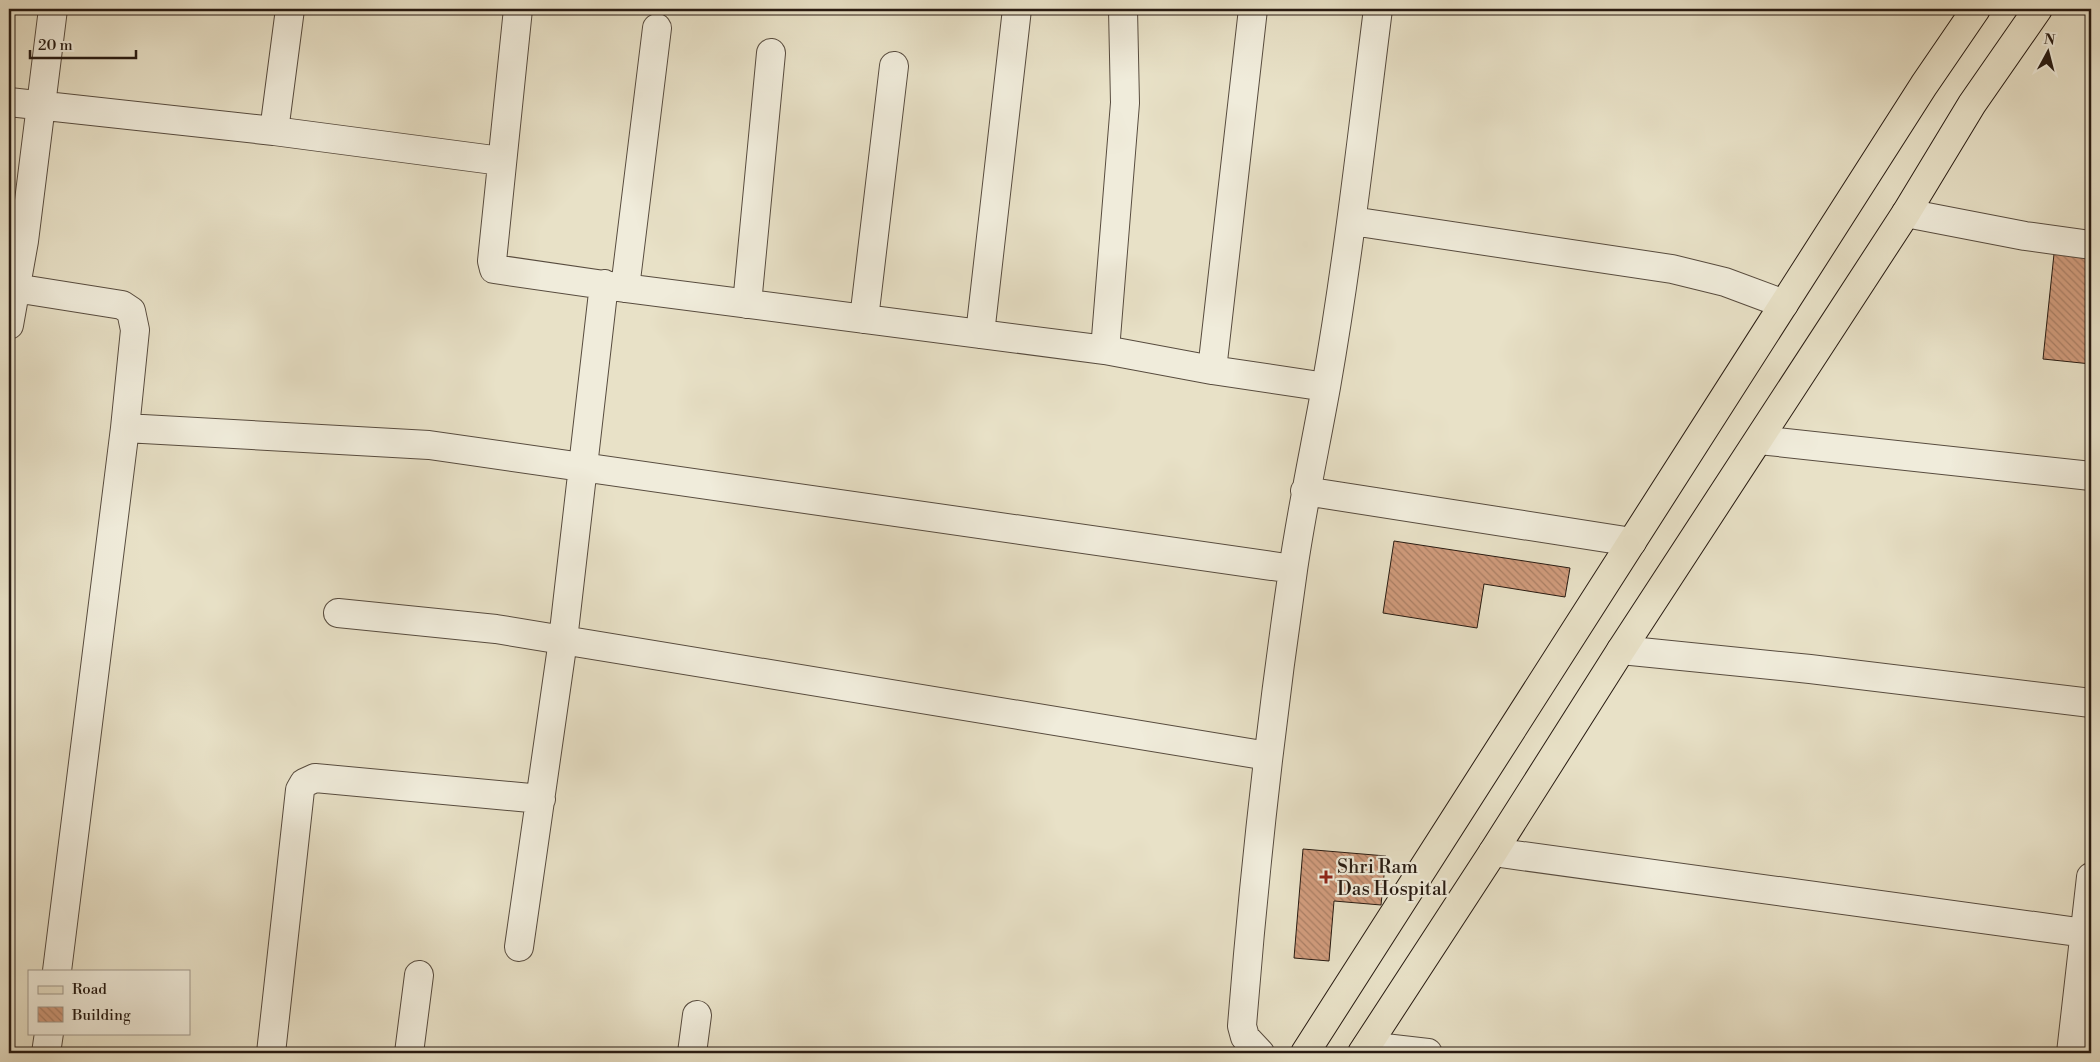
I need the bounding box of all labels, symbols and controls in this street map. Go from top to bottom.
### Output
scale bar [30,28,136,60]
north arrow [2022,28,2072,78]
text: N [2043,30,2056,50]
text: 20 m [38,36,73,55]
place label: Shri Ram Das Hospital [1337,855,1448,901]
marker: Shri Ram Das Hospital [1319,870,1333,884]
legend [28,970,190,1034]
text: Road [72,980,107,999]
text: Building [71,1006,131,1025]

